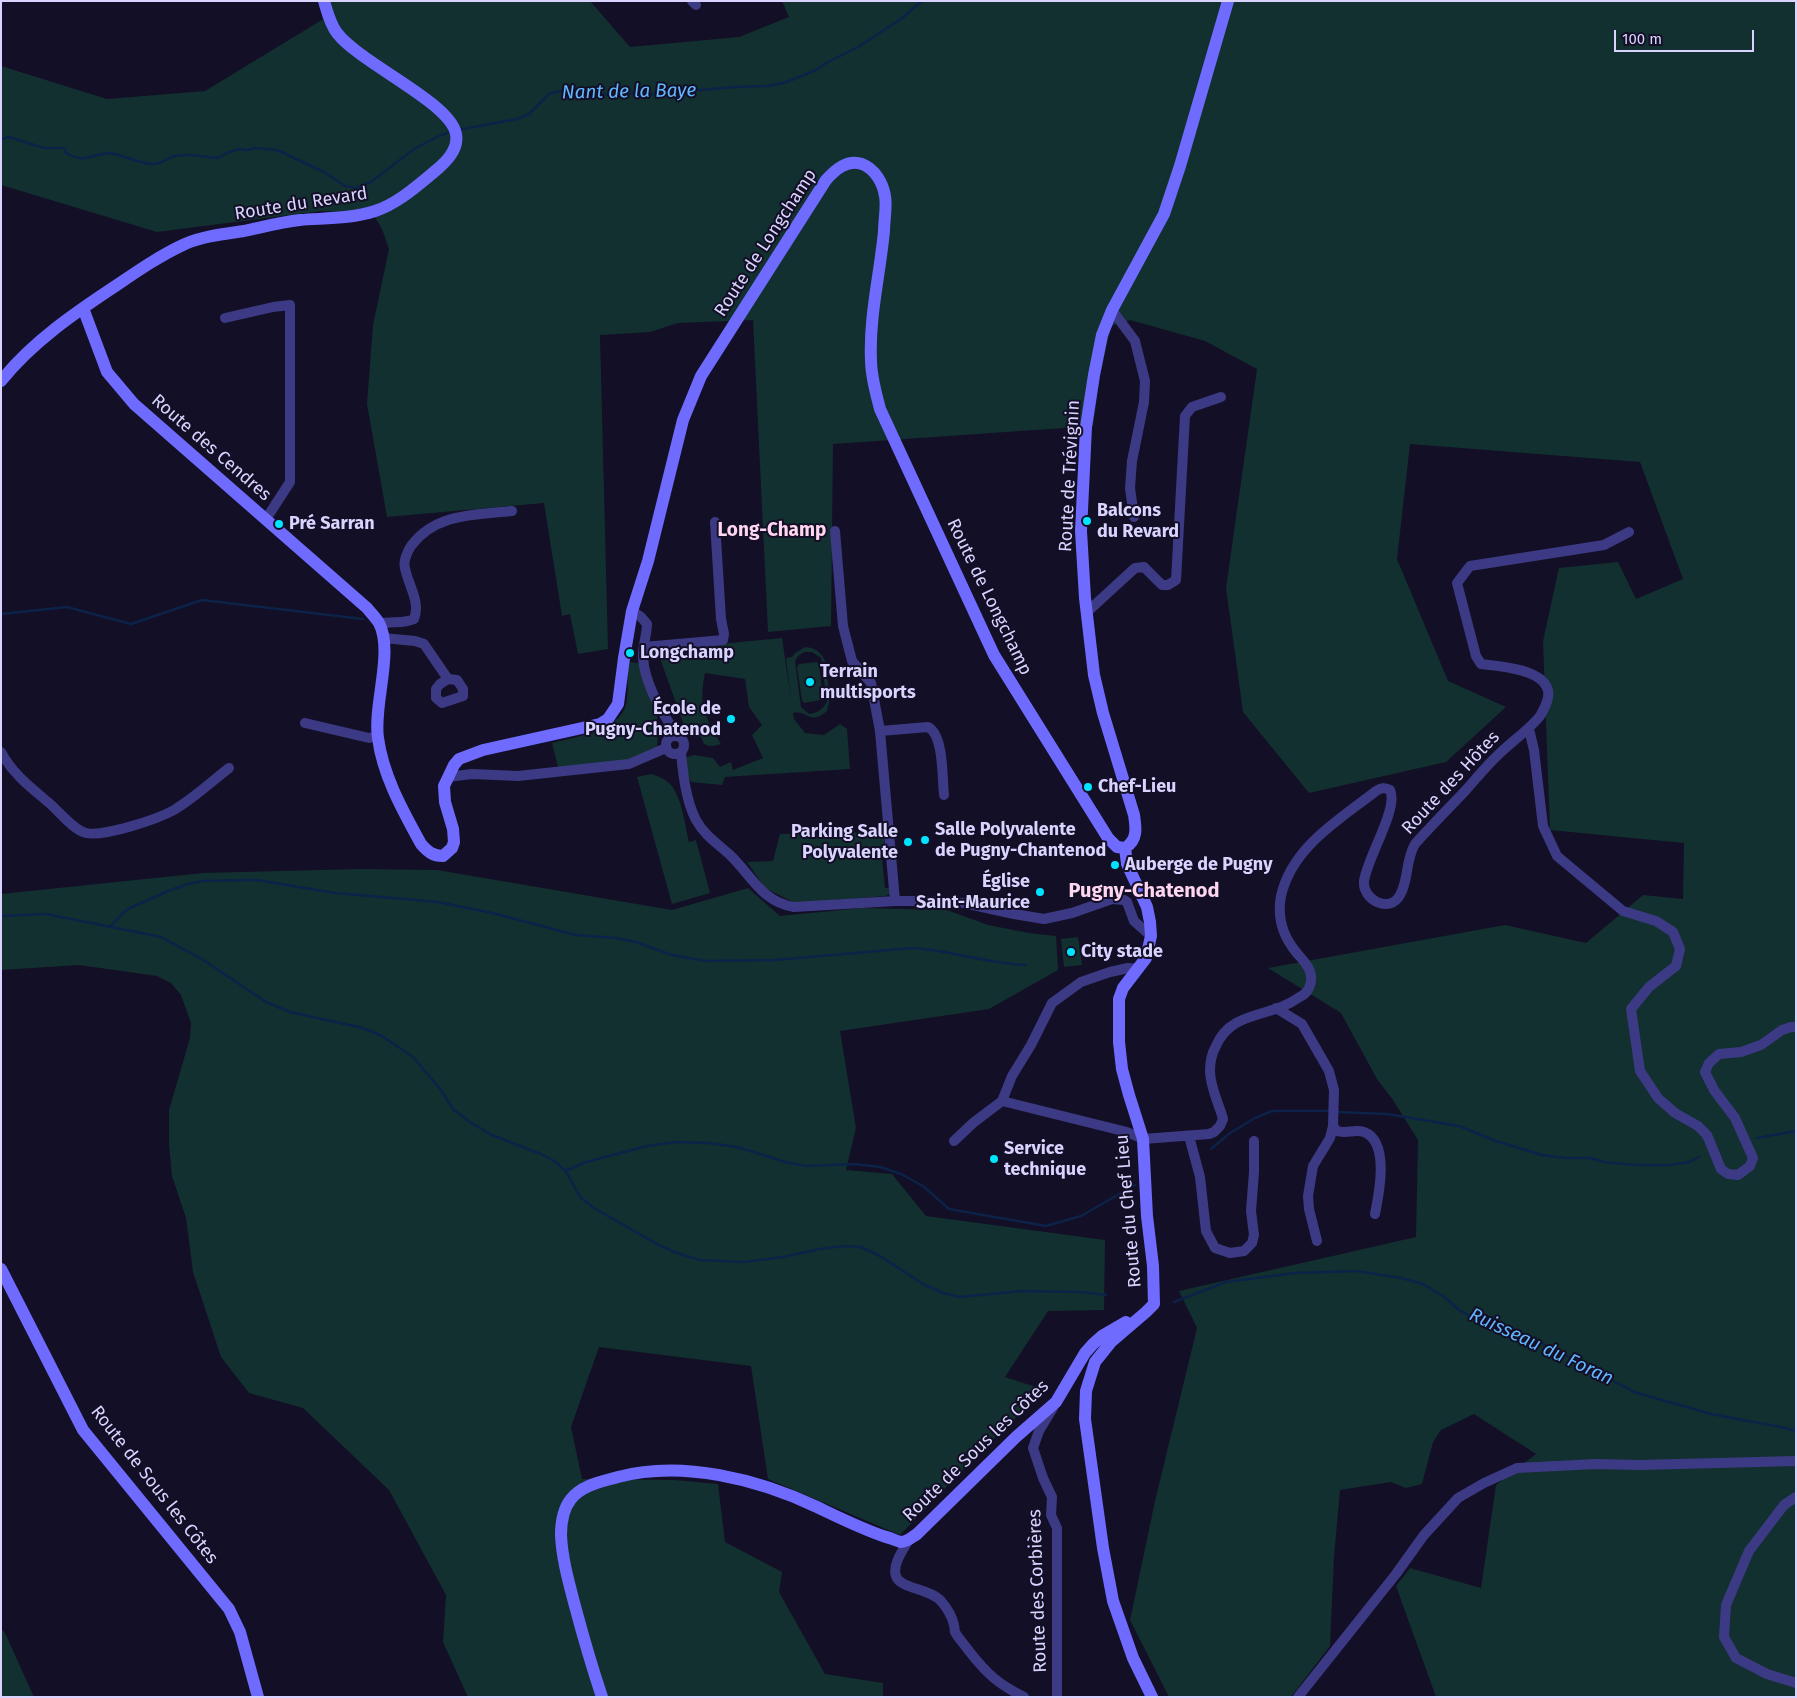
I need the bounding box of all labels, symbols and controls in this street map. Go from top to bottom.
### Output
scale bar [1617,20,1757,52]
text: 100 m [1622,30,1662,48]
water label: Nant de la Baye [562,79,696,105]
street label: Route de Longchamp [710,165,822,321]
street label: Route du Revard [233,183,369,225]
street label: Route des Cendres [147,390,275,506]
street label: Route de Trévignin [1055,399,1085,553]
place label: Balcons du Revard [1097,500,1179,542]
place label: Pré Sarran [289,513,375,535]
street label: Route de Longchamp [942,515,1036,679]
marker: Balcons du Revard [1081,515,1093,527]
marker: Pré Sarran [273,518,285,530]
district label: Long-Champ [718,520,826,542]
place label: Longchamp [640,642,734,664]
marker: Longchamp [624,647,636,659]
place label: Terrain multisports [820,661,916,704]
marker: Terrain multisports [804,676,816,688]
place label: École de Pugny-Chatenod [585,698,721,741]
marker: École de Pugny-Chatenod [725,713,737,725]
street label: Route des Hôtes [1398,727,1504,839]
place label: Chef-Lieu [1098,776,1176,798]
marker: Chef-Lieu [1082,781,1094,793]
place label: Salle Polyvalente de Pugny-Chantenod [935,819,1106,862]
place label: Parking Salle Polyvalente [791,821,898,864]
marker: Salle Polyvalente de Pugny-Chantenod [919,834,931,846]
marker: Parking Salle Polyvalente [902,836,914,848]
place label: Auberge de Pugny [1125,854,1272,876]
marker: Auberge de Pugny [1109,859,1121,871]
place label: Église Saint-Maurice [916,871,1030,914]
district label: Pugny-Chatenod [1068,879,1220,903]
marker: Église Saint-Maurice [1034,886,1046,898]
place label: City stade [1081,941,1163,963]
marker: City stade [1065,946,1077,958]
street label: Route du Chef Lieu [1112,1133,1146,1289]
place label: Service technique [1004,1138,1086,1180]
marker: Service technique [988,1153,1000,1165]
water label: Ruisseau du Foran [1465,1304,1617,1390]
street label: Route de Sous les Côtes [899,1376,1053,1526]
street label: Route de Sous les Côtes [86,1402,222,1568]
street label: Route des Corbières [1024,1509,1052,1673]

